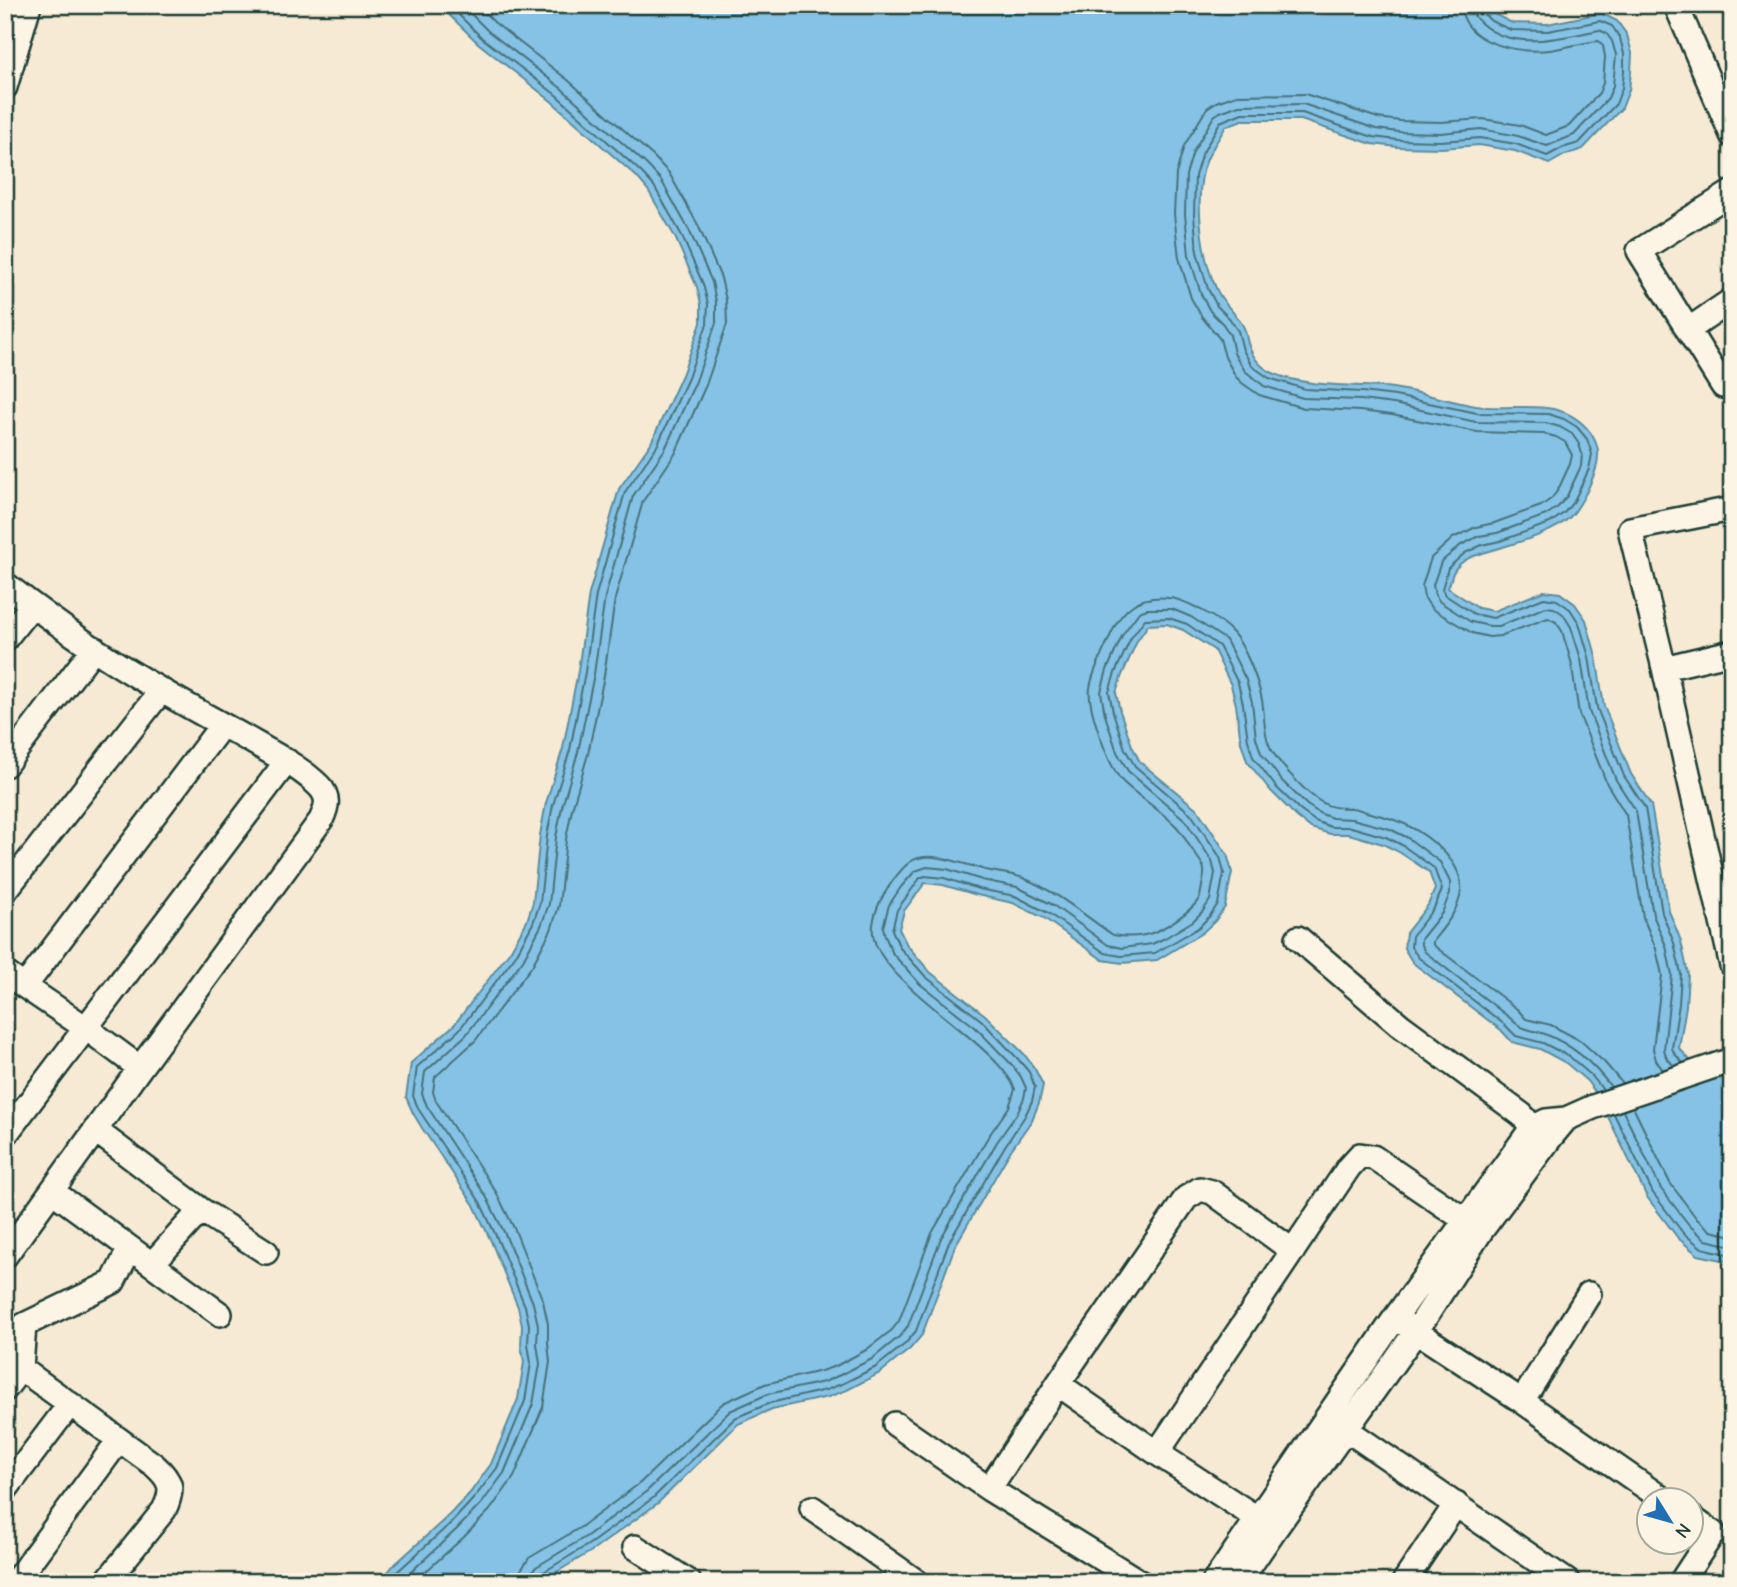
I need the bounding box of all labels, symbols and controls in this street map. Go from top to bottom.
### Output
north arrow [1636,1486,1706,1556]
text: N [1670,1519,1695,1542]

